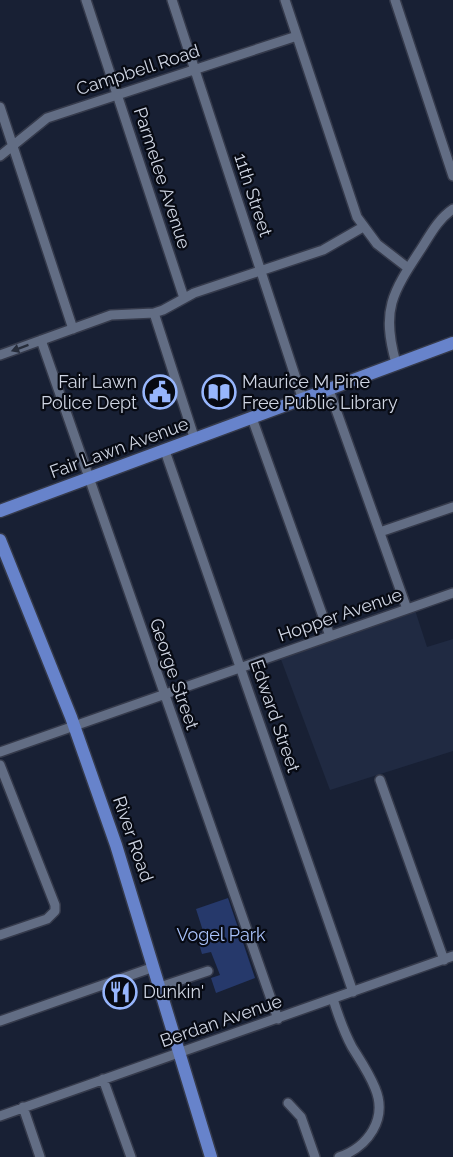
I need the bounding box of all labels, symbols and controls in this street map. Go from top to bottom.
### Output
street label: Campbell Road [73,40,202,99]
street label: Parmelee Avenue [130,104,195,252]
street label: 11th Street [230,150,277,239]
one-way arrow [11,343,29,353]
place label: Fair Lawn Police Dept [41,371,137,413]
place label: Maurice M Pine Free Public Library [242,371,398,413]
public building icon: Fair Lawn Police Dept [142,374,178,410]
library icon: Maurice M Pine Free Public Library [201,374,237,410]
street label: Fair Lawn Avenue [47,413,191,482]
street label: Hopper Avenue [275,583,405,646]
street label: George Street [146,615,203,732]
street label: Edward Street [246,657,305,775]
street label: River Road [109,793,158,884]
park label: Vogel Park [176,924,266,945]
restaurant icon: Dunkin' [102,974,138,1010]
place label: Dunkin' [143,981,204,1002]
street label: Berdan Avenue [157,990,285,1051]

